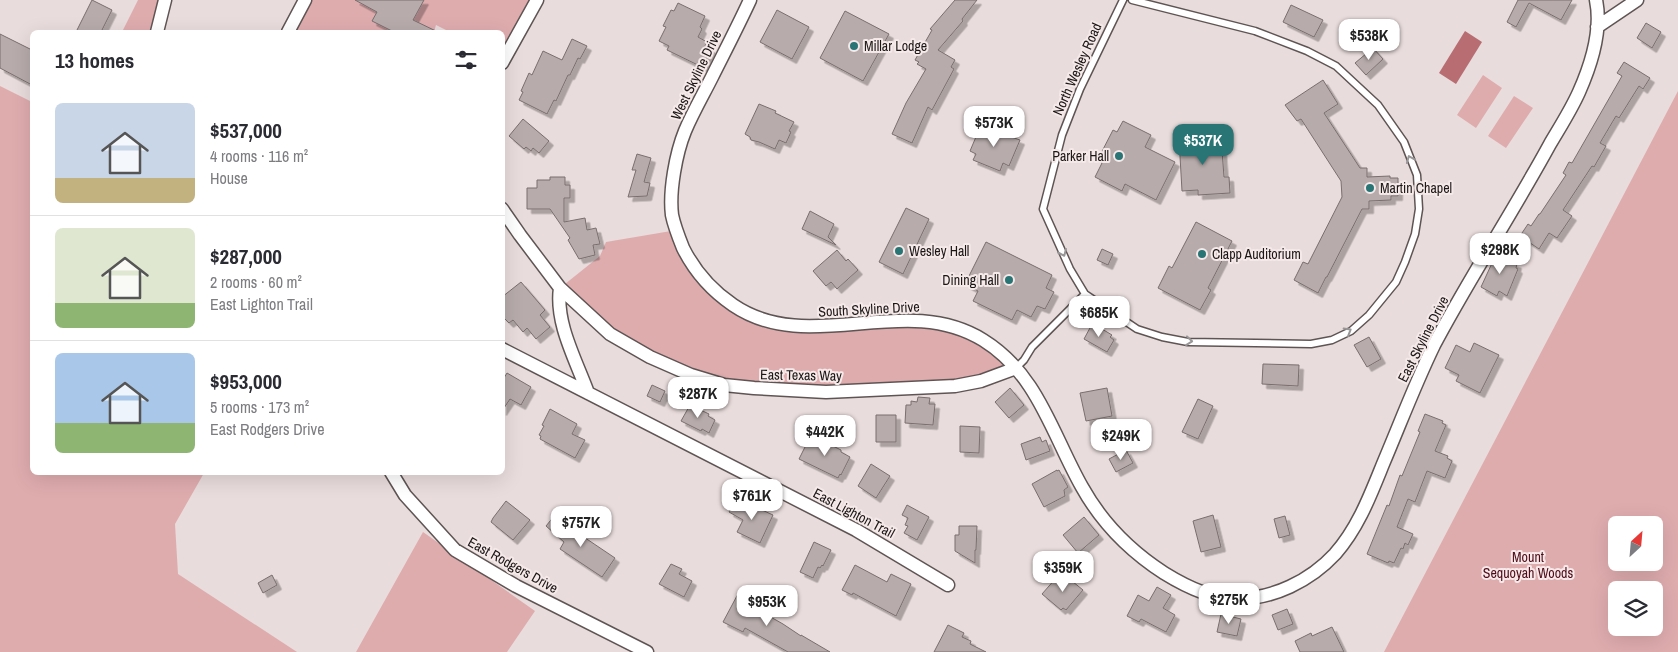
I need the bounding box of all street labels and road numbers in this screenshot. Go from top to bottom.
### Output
street label: North Wesley Road [1049,20,1105,118]
street label: West Skyline Drive [667,27,725,123]
street label: East Skyline Drive [1394,293,1452,385]
street label: South Skyline Drive [818,297,920,321]
street label: East Texas Way [760,365,842,385]
street label: East Lighton Trail [810,484,898,542]
street label: East Rodgers Drive [465,533,561,597]

